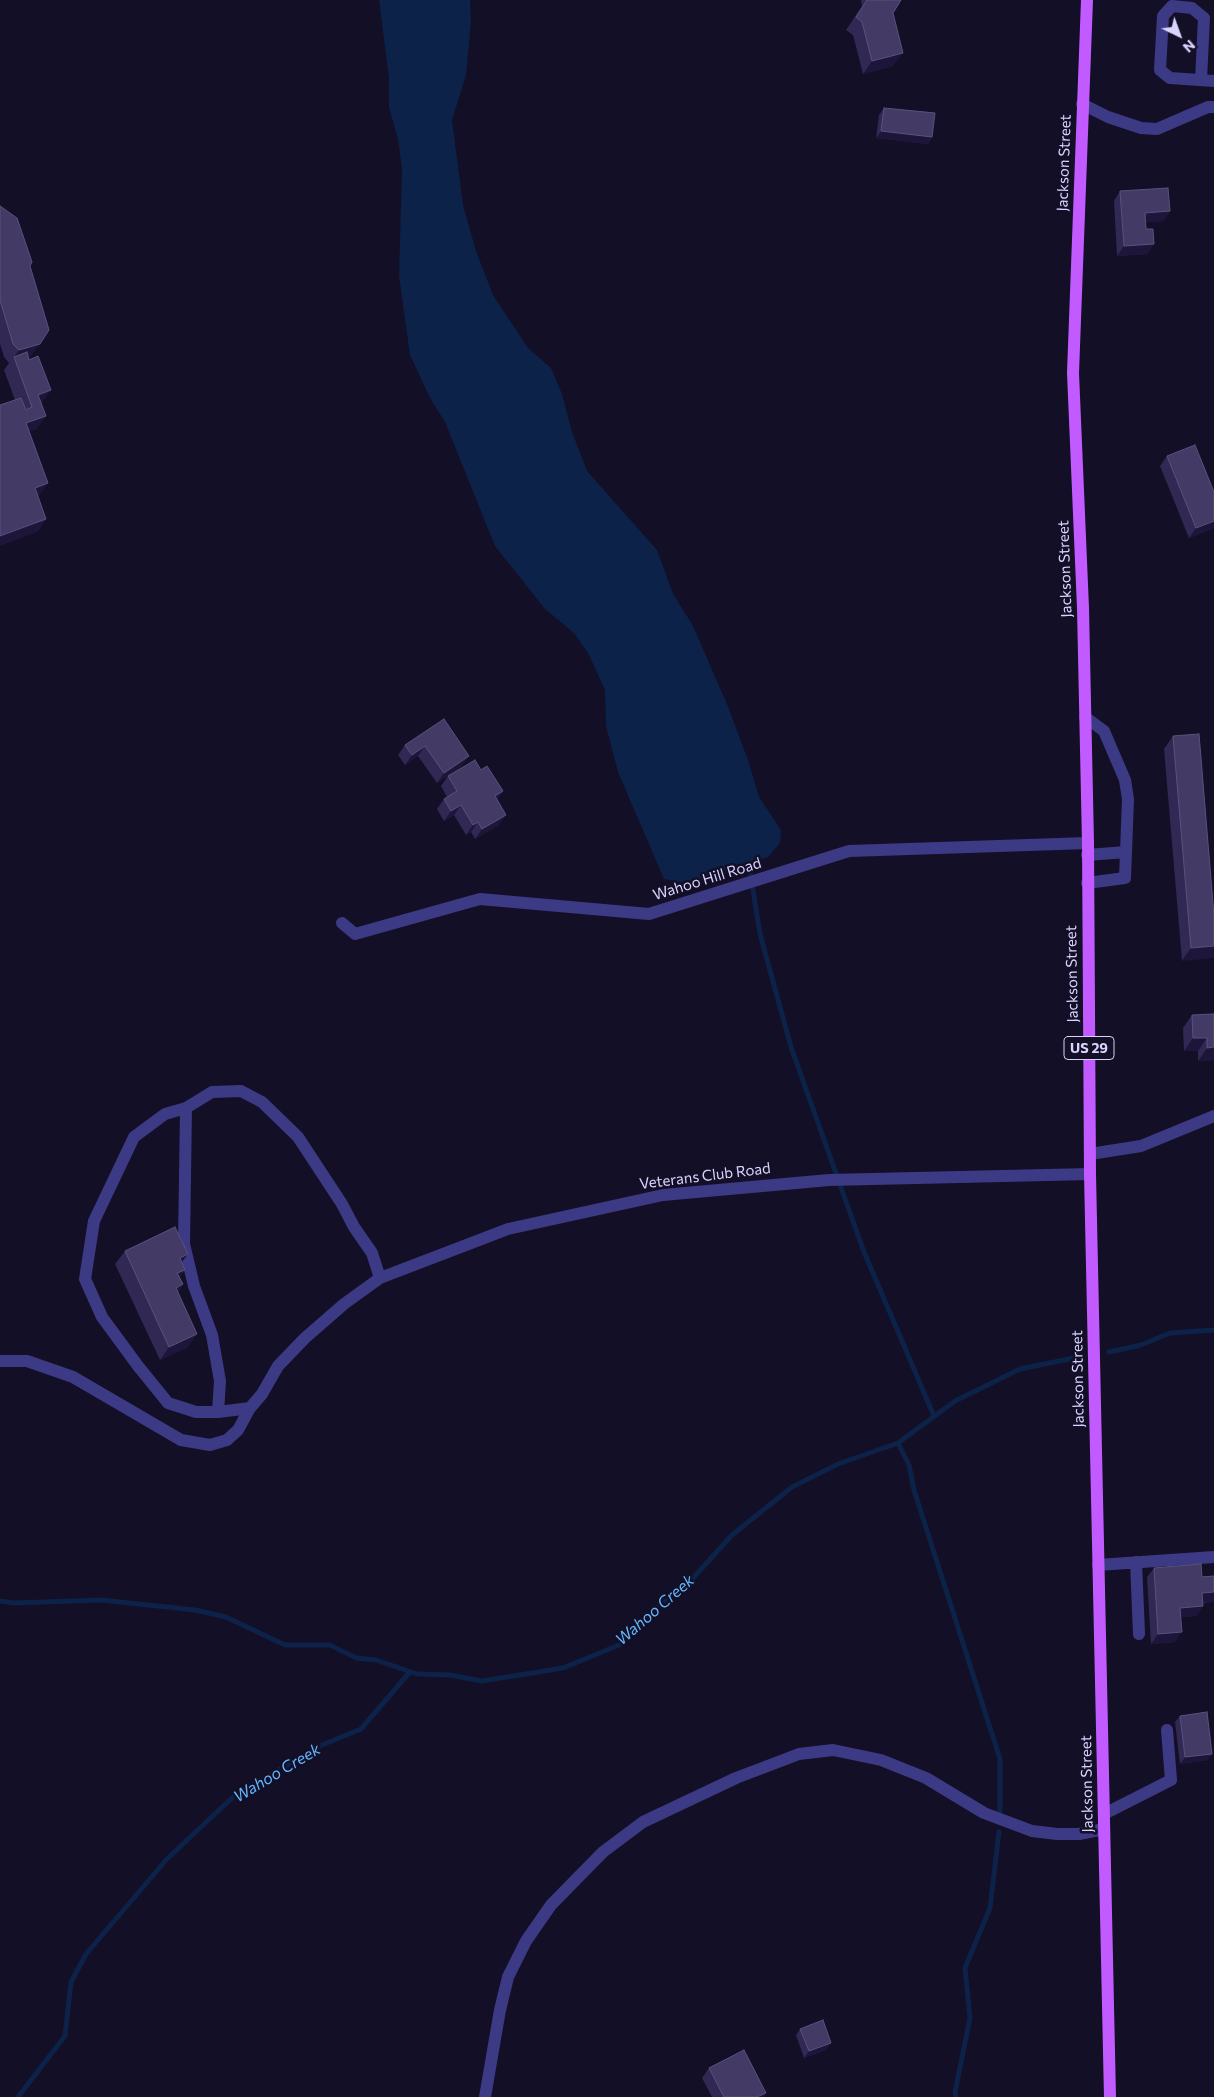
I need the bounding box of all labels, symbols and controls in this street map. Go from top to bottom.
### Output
north arrow [1154,10,1204,60]
text: N [1180,37,1199,56]
street label: Jackson Street [1053,114,1075,212]
street label: Jackson Street [1054,520,1076,618]
street label: Wahoo Hill Road [651,854,763,904]
street label: Jackson Street [1062,925,1082,1023]
road number: US 29 [1064,1036,1114,1060]
street label: Veterans Club Road [638,1159,772,1193]
street label: Jackson Street [1068,1330,1088,1428]
water label: Wahoo Creek [612,1571,698,1649]
street label: Jackson Street [1077,1735,1097,1833]
water label: Wahoo Creek [230,1740,324,1806]

